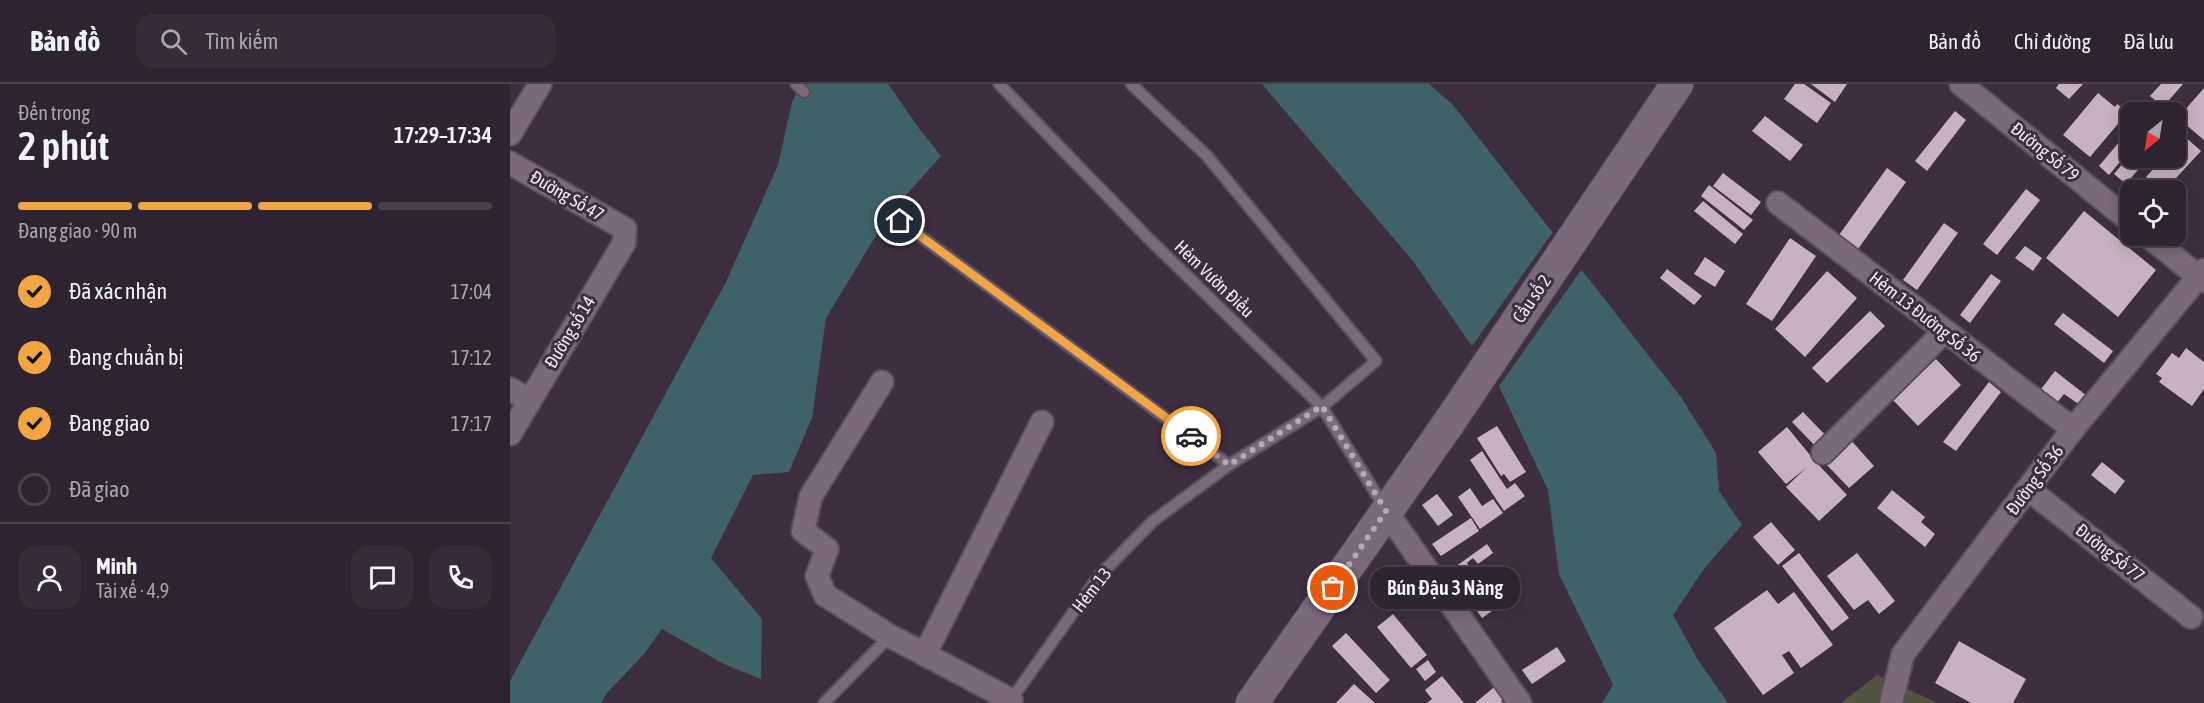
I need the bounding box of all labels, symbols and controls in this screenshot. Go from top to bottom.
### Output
search box [136,14,556,68]
text: Bản đồ [30,25,100,57]
icon: search [157,25,190,58]
text: Tìm kiếm [205,28,278,54]
text: Bản đồ [1928,29,1981,53]
text: Chỉ đường [2014,29,2091,53]
text: Đã lưu [2124,29,2174,53]
text: Đến trong [18,101,90,124]
north arrow [2120,102,2186,168]
map controls [2120,102,2186,246]
street label: Đường Số 79 [2007,117,2084,185]
text: 17:29–17:34 [394,122,492,148]
text: 2 phút [18,124,109,168]
street label: Đường Số 47 [527,165,608,225]
button: locate [2120,180,2186,246]
pin [874,195,925,246]
icon: home [883,204,916,237]
text: Đang giao · 90 m [18,219,137,242]
street label: Hẻm Vườn Điều [1170,235,1259,322]
street label: Hẻm 13 Đường Số 36 [1866,266,1986,366]
street label: Cầu số 2 [1507,270,1555,327]
icon: check [18,275,51,308]
text: Đã xác nhận [69,278,167,304]
text: 17:04 [450,280,492,303]
street label: Đường số 14 [539,291,599,372]
icon: check [18,341,51,374]
text: Đang chuẩn bị [69,344,184,370]
text: 17:12 [451,346,492,369]
courier [1161,406,1221,466]
icon: check [18,407,51,440]
text: Đang giao [69,410,150,436]
text: 17:17 [451,412,492,435]
icon: car [1175,420,1208,453]
street label: Đường Số 36 [2001,440,2068,519]
text: Đã giao [69,476,130,502]
street label: Đường Số 77 [2072,518,2150,586]
button: person [18,546,81,609]
button: chat [351,546,414,609]
button: phone [429,546,492,609]
text: Minh [96,553,137,579]
pin [1307,562,1358,613]
street label: Hẻm 13 [1068,563,1116,616]
callout: Bún Đậu 3 Nàng [1369,567,1519,609]
icon: bag [1316,571,1349,604]
text: Bún Đậu 3 Nàng [1387,576,1503,599]
text: Tài xế · 4.9 [96,579,169,602]

